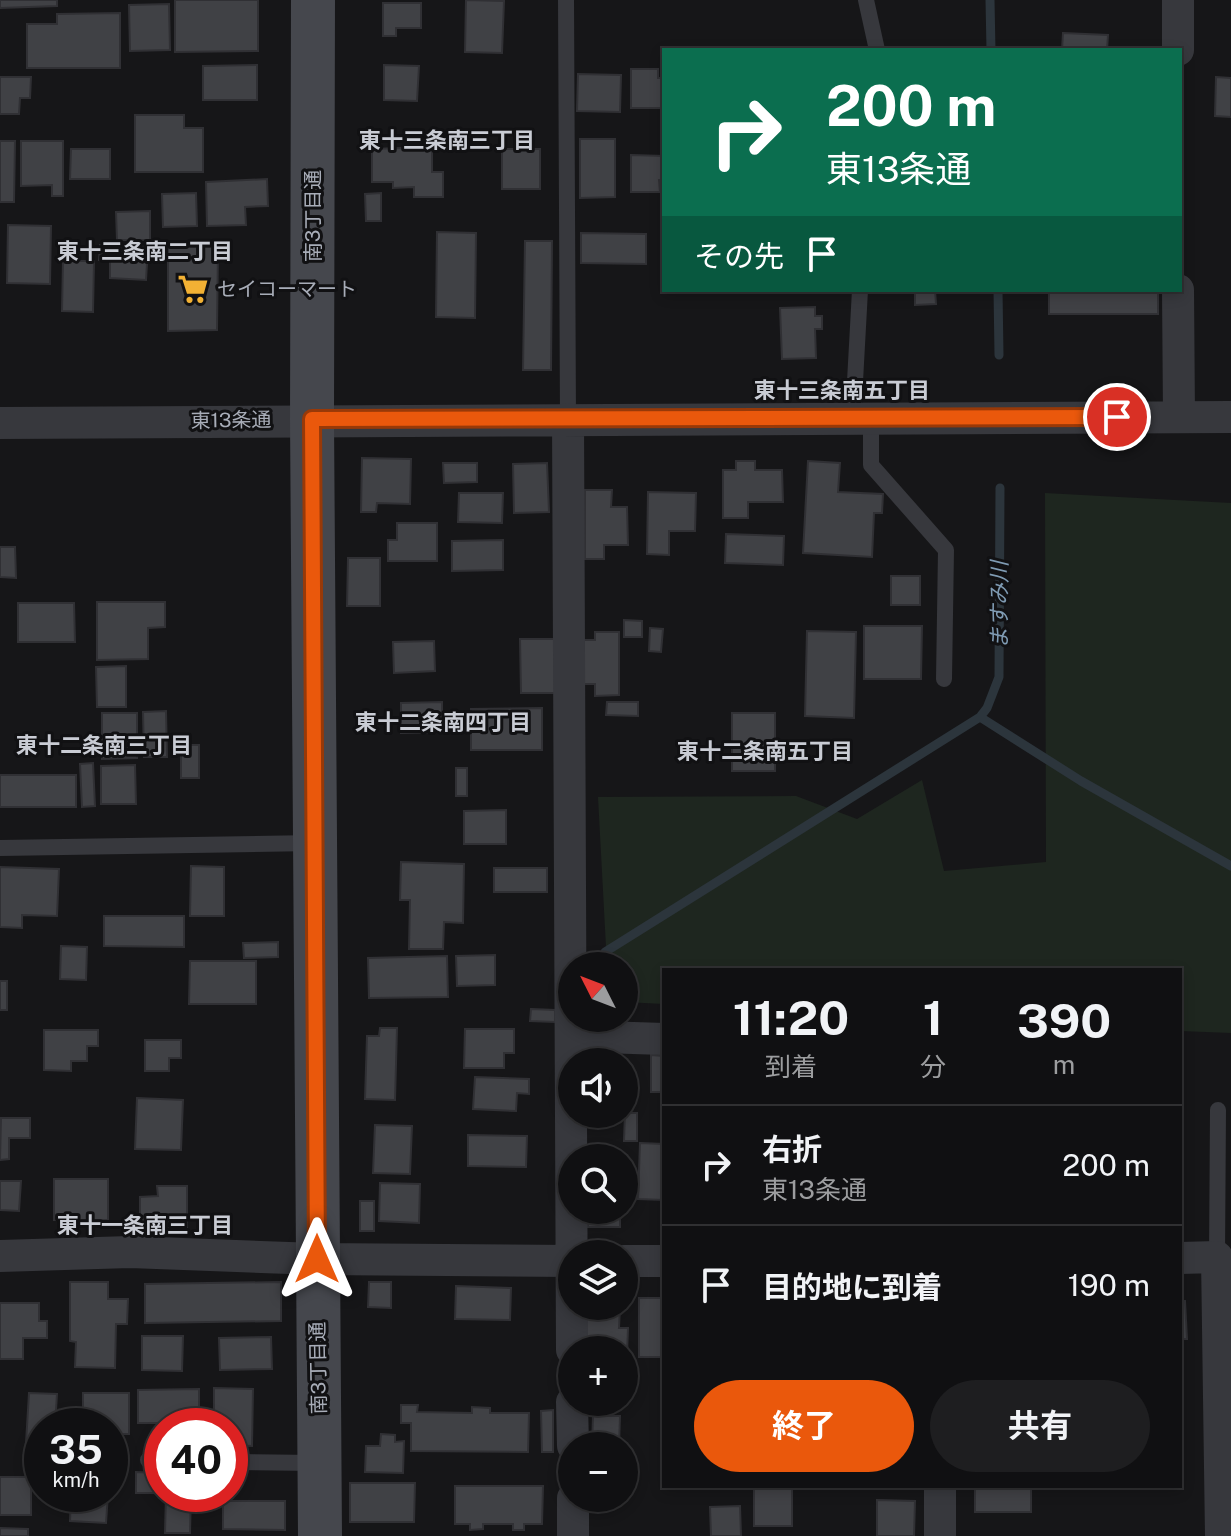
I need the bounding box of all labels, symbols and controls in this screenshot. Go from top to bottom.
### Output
text: 200 m [826,73,996,139]
icon: right [694,80,798,184]
district label: 東十三条南三丁目 [359,127,535,153]
text: 東13条通 [826,148,971,190]
street label: 南3丁目通 [301,170,325,262]
icon: arrive [800,232,844,276]
district label: 東十三条南二丁目 [57,238,233,264]
text: その先 [694,238,784,274]
supermarket icon: セイコーマート [176,272,210,306]
place label: セイコーマート [217,277,357,301]
district label: 東十三条南五丁目 [754,377,930,403]
pin [1083,383,1151,451]
icon: arrive [1095,395,1139,439]
street label: 東13条通 [190,407,272,433]
water label: ますみ川 [986,559,1012,649]
district label: 東十二条南四丁目 [355,709,531,735]
district label: 東十二条南三丁目 [16,732,192,758]
district label: 東十二条南五丁目 [677,738,853,764]
north arrow [558,952,638,1032]
map controls [558,952,638,1512]
text: 11:20 [733,989,849,1046]
text: 1 [923,989,943,1046]
text: 390 [1017,992,1111,1049]
button: sound [558,1048,638,1128]
text: m [1053,1049,1075,1080]
text: 到着 [765,1051,817,1082]
text: 分 [920,1051,946,1082]
text: 右折 [762,1131,822,1167]
icon: right [694,1143,738,1187]
button: search [558,1144,638,1224]
text: 200 m [1062,1147,1150,1183]
text: 東13条通 [762,1174,867,1205]
district label: 東十一条南三丁目 [57,1212,233,1238]
position arrow [275,1217,359,1301]
button: layers [558,1240,638,1320]
icon: arrive [694,1263,738,1307]
text: 190 m [1068,1267,1150,1303]
text: 目的地に到着 [762,1269,942,1305]
street label: 南3丁目通 [305,1321,331,1415]
button: + [558,1336,638,1416]
button: 終了 [694,1380,914,1472]
button: 共有 [930,1380,1150,1472]
speed limit sign: 40 [144,1408,248,1512]
text: 35 [49,1426,103,1473]
button: − [558,1432,638,1512]
text: km/h [52,1468,100,1492]

